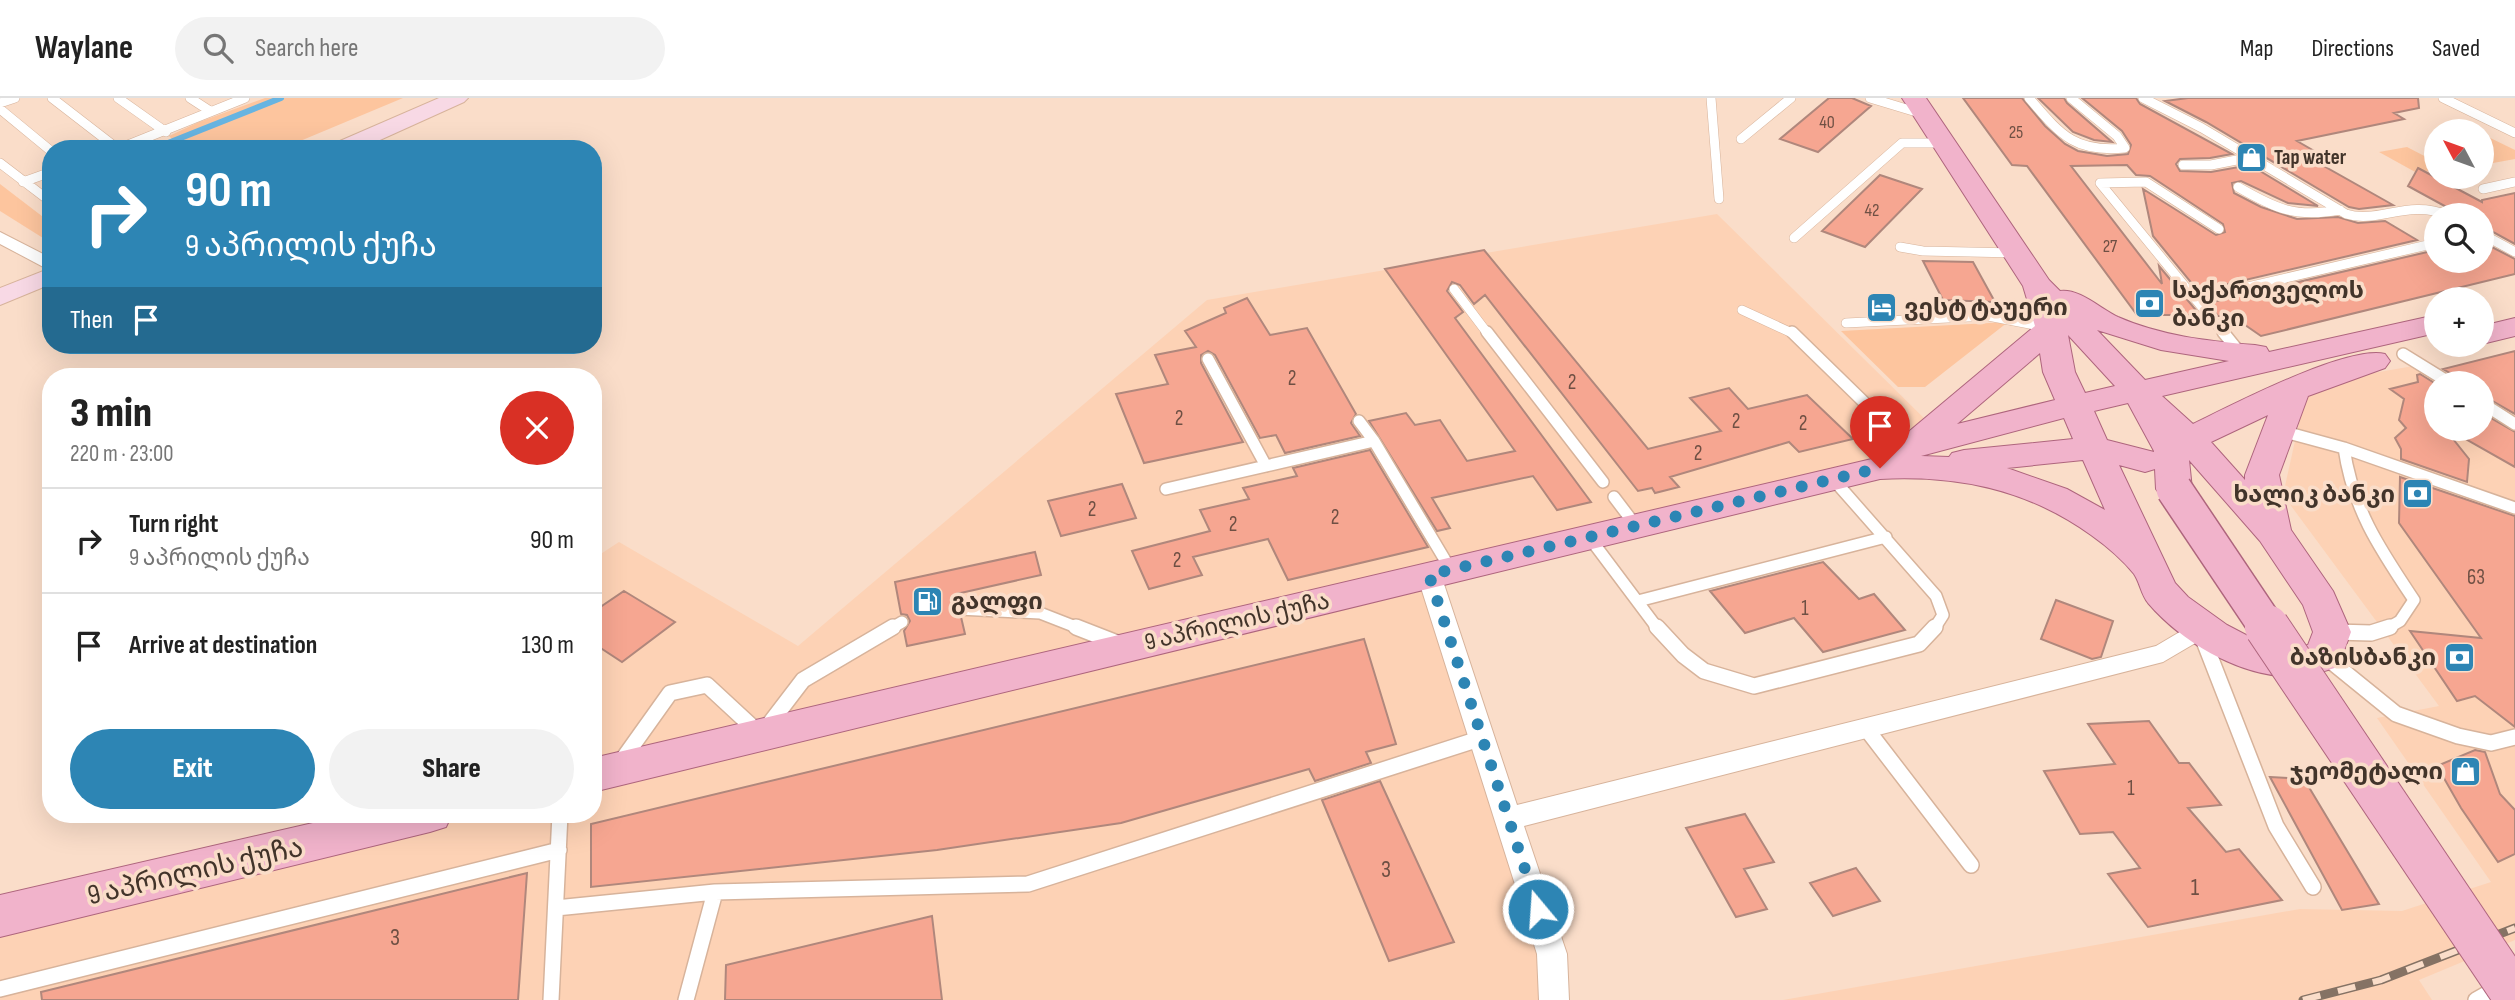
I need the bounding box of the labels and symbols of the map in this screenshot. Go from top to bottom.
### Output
house number: 40 [1819,112,1835,133]
north arrow [2424,119,2494,189]
house number: 25 [2009,122,2023,143]
shop icon: Tap water [2234,140,2268,174]
place label: Tap water [2274,145,2347,170]
house number: 42 [1864,200,1880,221]
house number: 27 [2103,236,2118,257]
place label: საქართველოს ბანკი [2172,276,2364,333]
bank icon: საქართველოს ბანკი [2132,287,2166,321]
hotel icon: ვესტ ტაუერი [1864,290,1898,324]
place label: ვესტ ტაუერი [1904,293,2068,322]
house number: 2 [1288,366,1296,391]
house number: 2 [1568,370,1576,395]
pin [1850,396,1910,468]
house number: 2 [1175,406,1183,431]
house number: 2 [1732,409,1740,434]
house number: 2 [1799,411,1807,436]
house number: 2 [1694,441,1702,466]
bank icon: ხალიკ ბანკი [2401,477,2435,511]
place label: ხალიკ ბანკი [2233,480,2395,509]
house number: 2 [1088,497,1096,522]
house number: 2 [1331,505,1339,530]
house number: 2 [1229,512,1237,537]
house number: 2 [1173,548,1181,573]
house number: 63 [2467,565,2485,590]
fuel station icon: გალფი [911,584,945,618]
street label: 9 აპრილის ქუჩა [1142,586,1332,657]
place label: გალფი [951,587,1043,616]
house number: 1 [1801,596,1809,621]
bank icon: ბაზისბანკი [2442,640,2476,674]
place label: ბაზისბანკი [2290,643,2436,672]
shop icon: ჯეომეტალი [2449,754,2483,788]
place label: ჯეომეტალი [2290,757,2443,786]
house number: 1 [2127,776,2135,801]
street label: 9 აპრილის ქუჩა [84,831,306,912]
house number: 3 [1381,855,1391,884]
position arrow [1501,872,1575,946]
house number: 1 [2191,873,2200,902]
house number: 3 [390,923,400,952]

